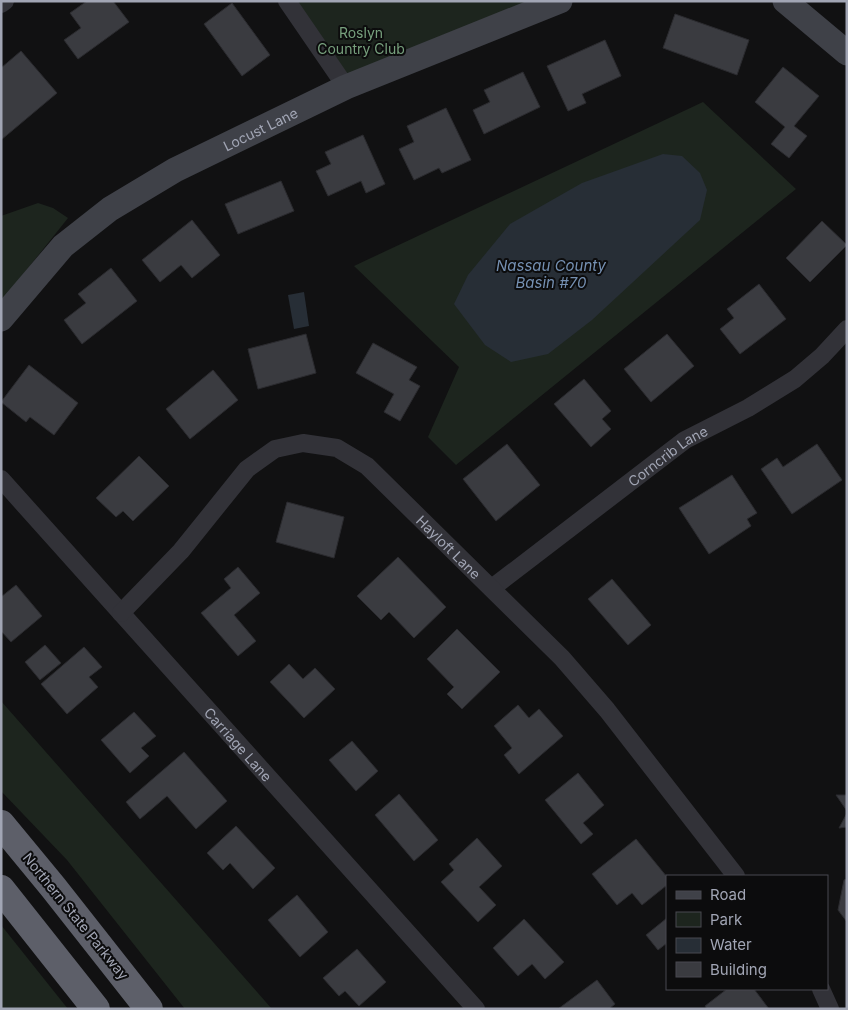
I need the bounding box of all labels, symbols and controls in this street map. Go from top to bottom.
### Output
park label: Roslyn Country Club [317,24,405,57]
street label: Locust Lane [220,103,300,154]
water label: Nassau County Basin #70 [496,256,607,292]
street label: Corncrib Lane [624,422,710,489]
street label: Hayloft Lane [413,511,485,582]
street label: Carriage Lane [201,704,276,785]
street label: Northern State Parkway [20,849,132,983]
legend [666,875,828,990]
text: Road [710,885,746,904]
text: Park [710,910,743,929]
text: Water [710,935,752,954]
text: Building [710,960,767,979]

